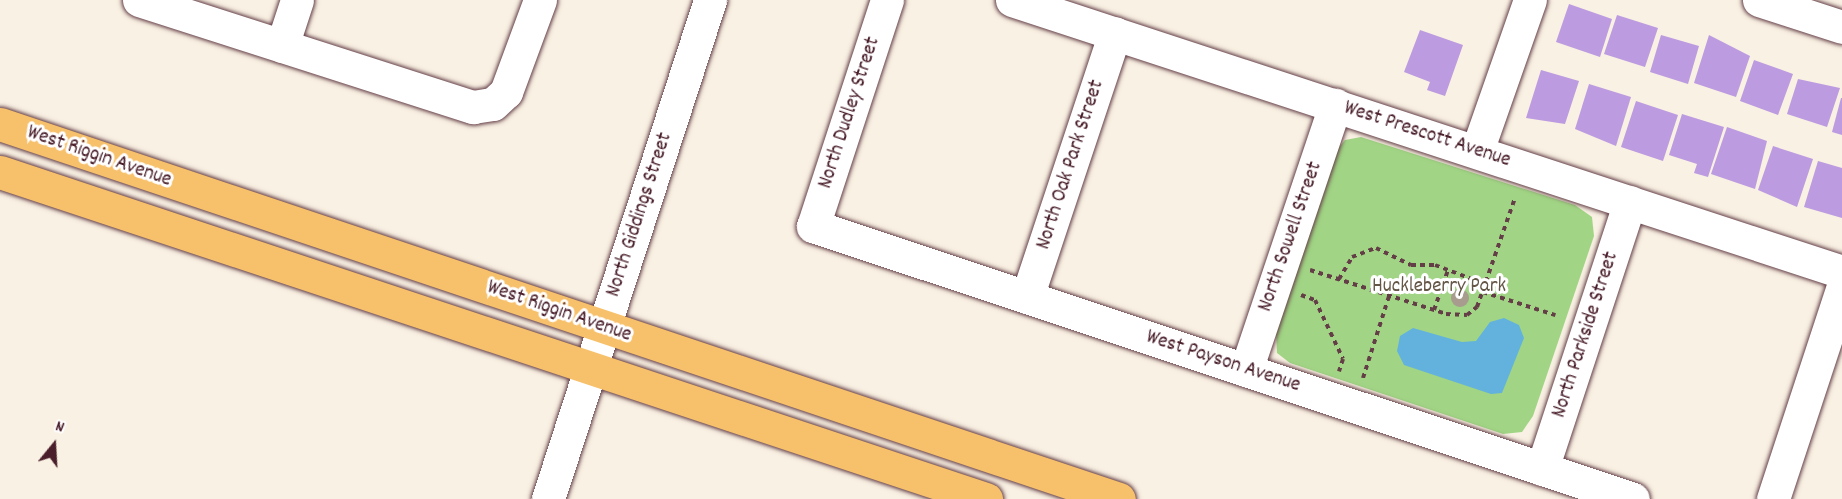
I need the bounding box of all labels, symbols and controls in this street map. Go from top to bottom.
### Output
street label: North Dudley Street [814,34,886,192]
street label: North Oak Park Street [1032,77,1110,253]
street label: West Prescott Avenue [1341,96,1513,174]
street label: West Riggin Avenue [24,121,174,193]
street label: North Giddings Street [602,130,678,300]
street label: North Sowell Street [1254,159,1328,315]
street label: North Parkside Street [1547,249,1625,421]
park label: Huckleberry Park [1372,274,1506,300]
street label: West Riggin Avenue [484,276,634,348]
street label: West Payson Avenue [1143,325,1303,399]
north arrow [24,415,84,475]
text: N [52,415,67,440]

